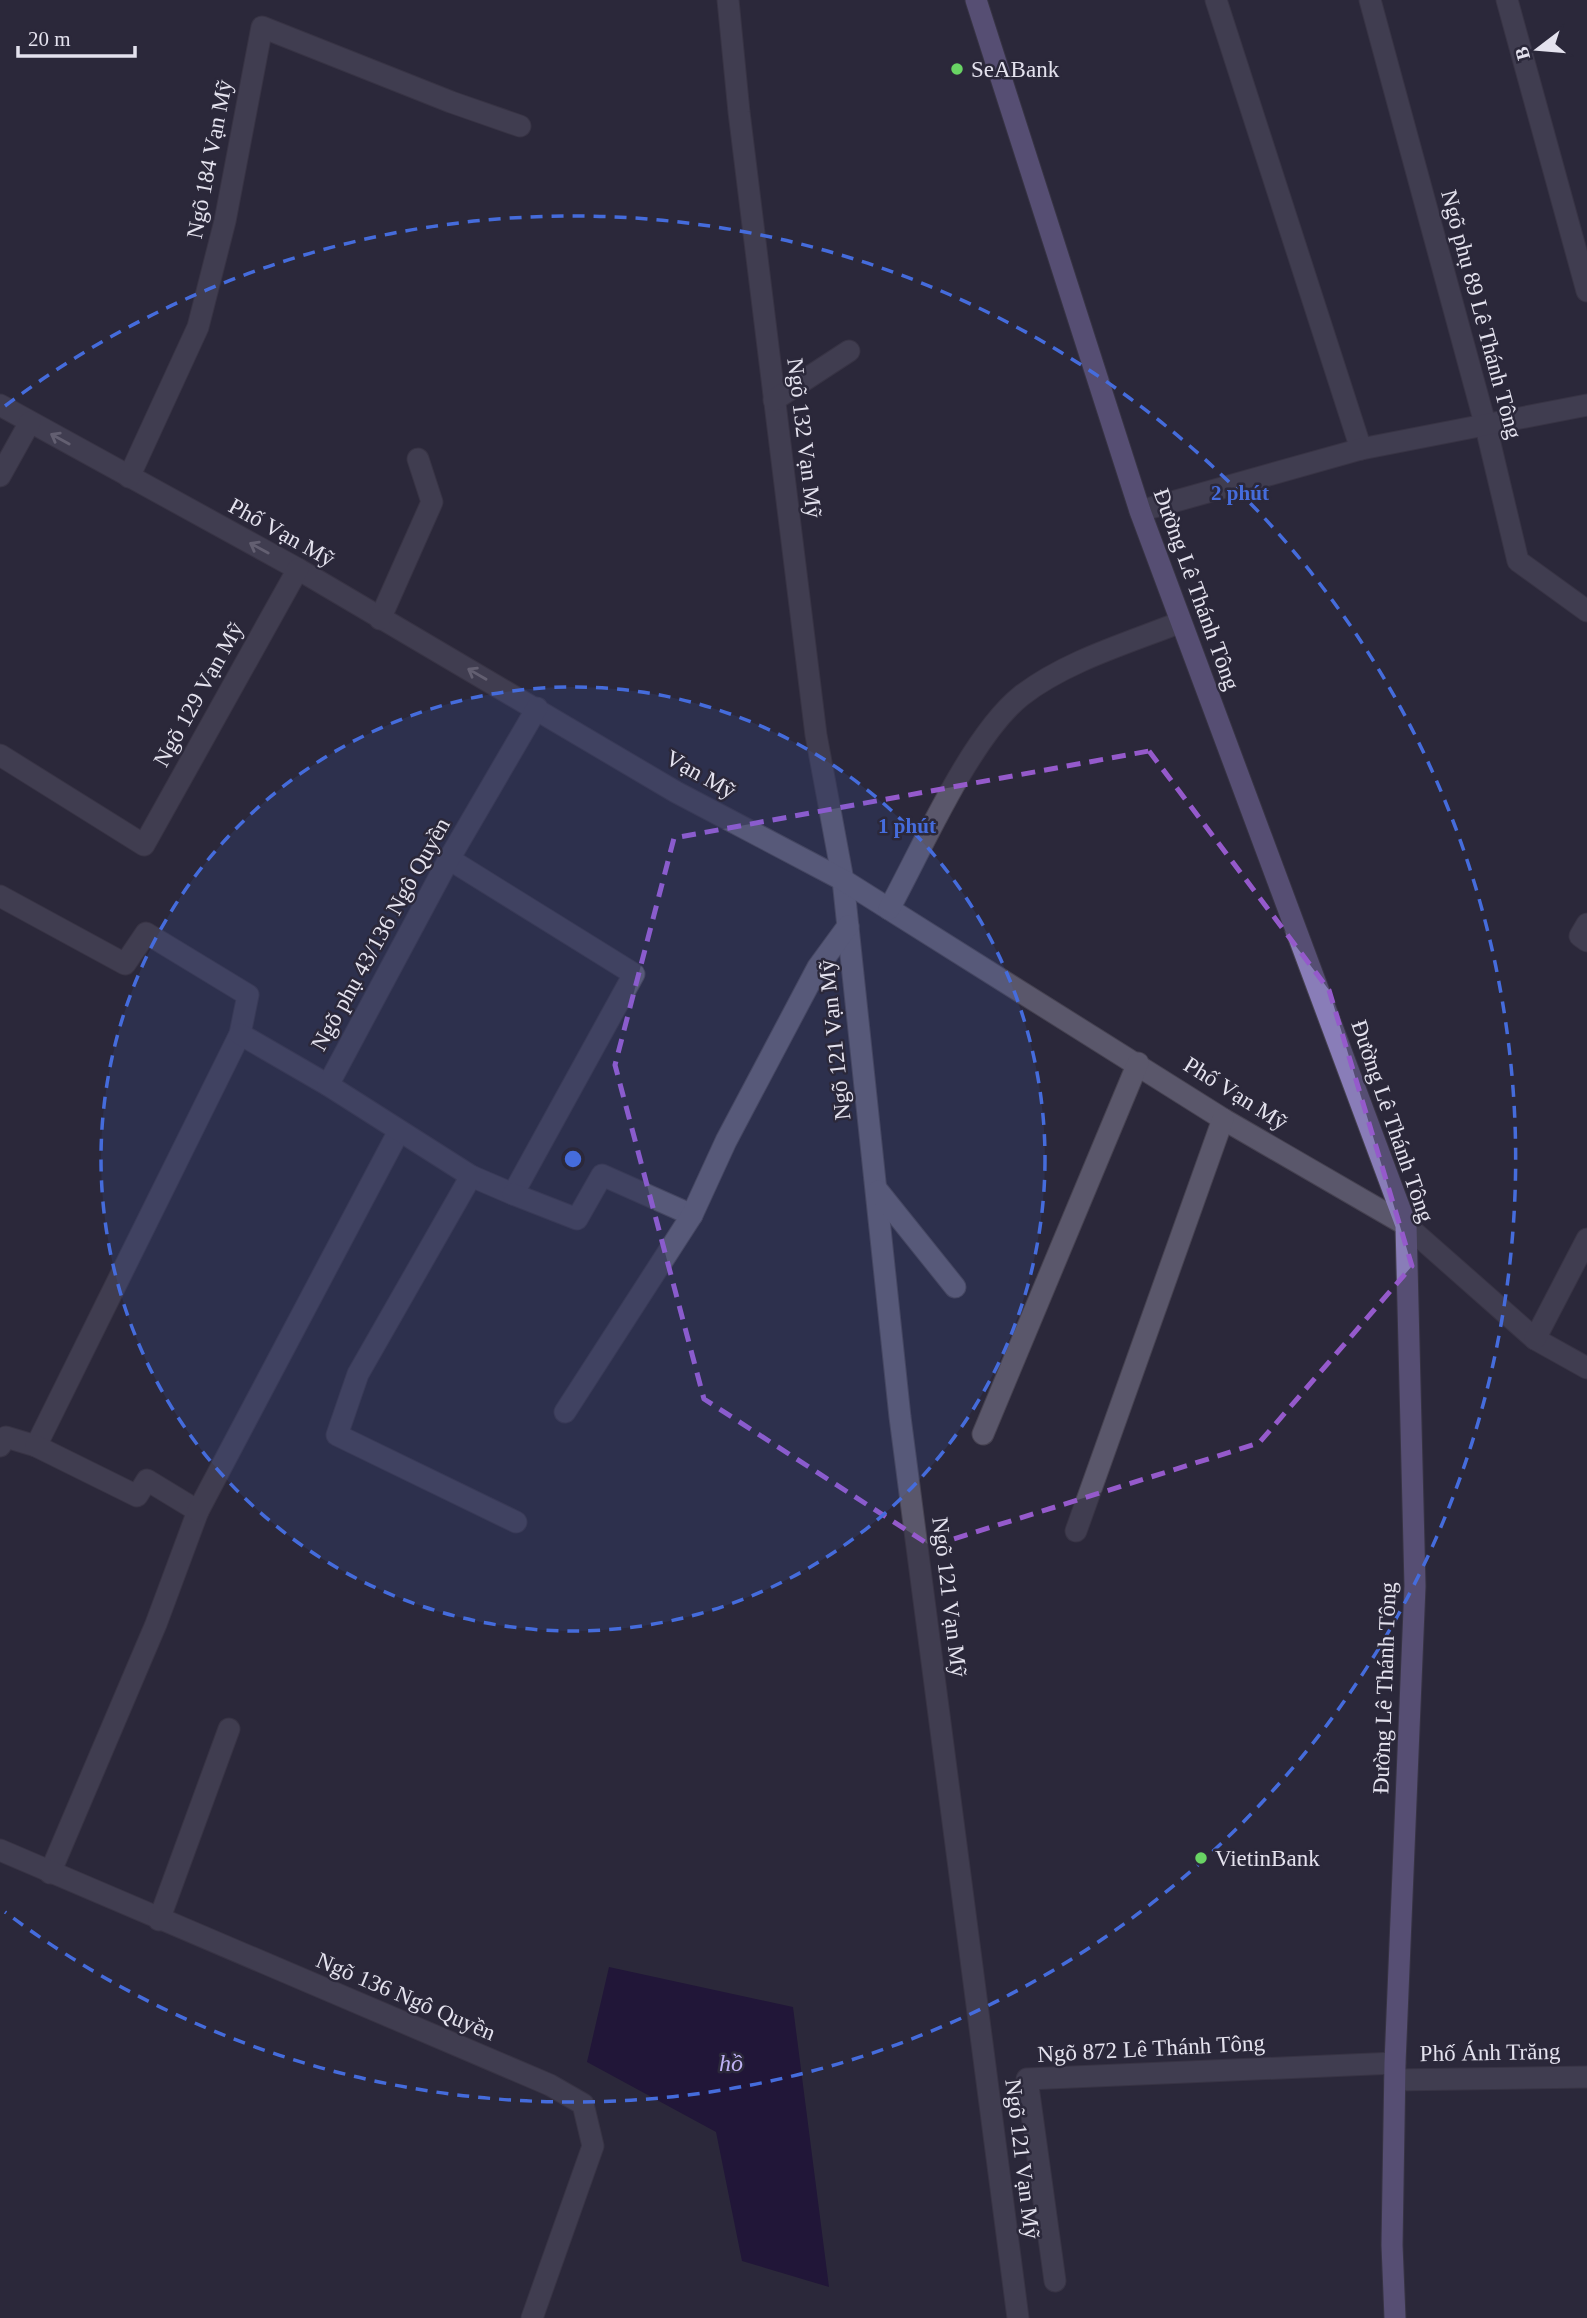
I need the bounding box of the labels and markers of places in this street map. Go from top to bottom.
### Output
place label: SeABank [971,57,1060,82]
marker: SeABank [949,61,965,77]
centre of rings [561,1147,585,1171]
place label: VietinBank [1215,1846,1320,1871]
marker: VietinBank [1193,1850,1209,1866]

